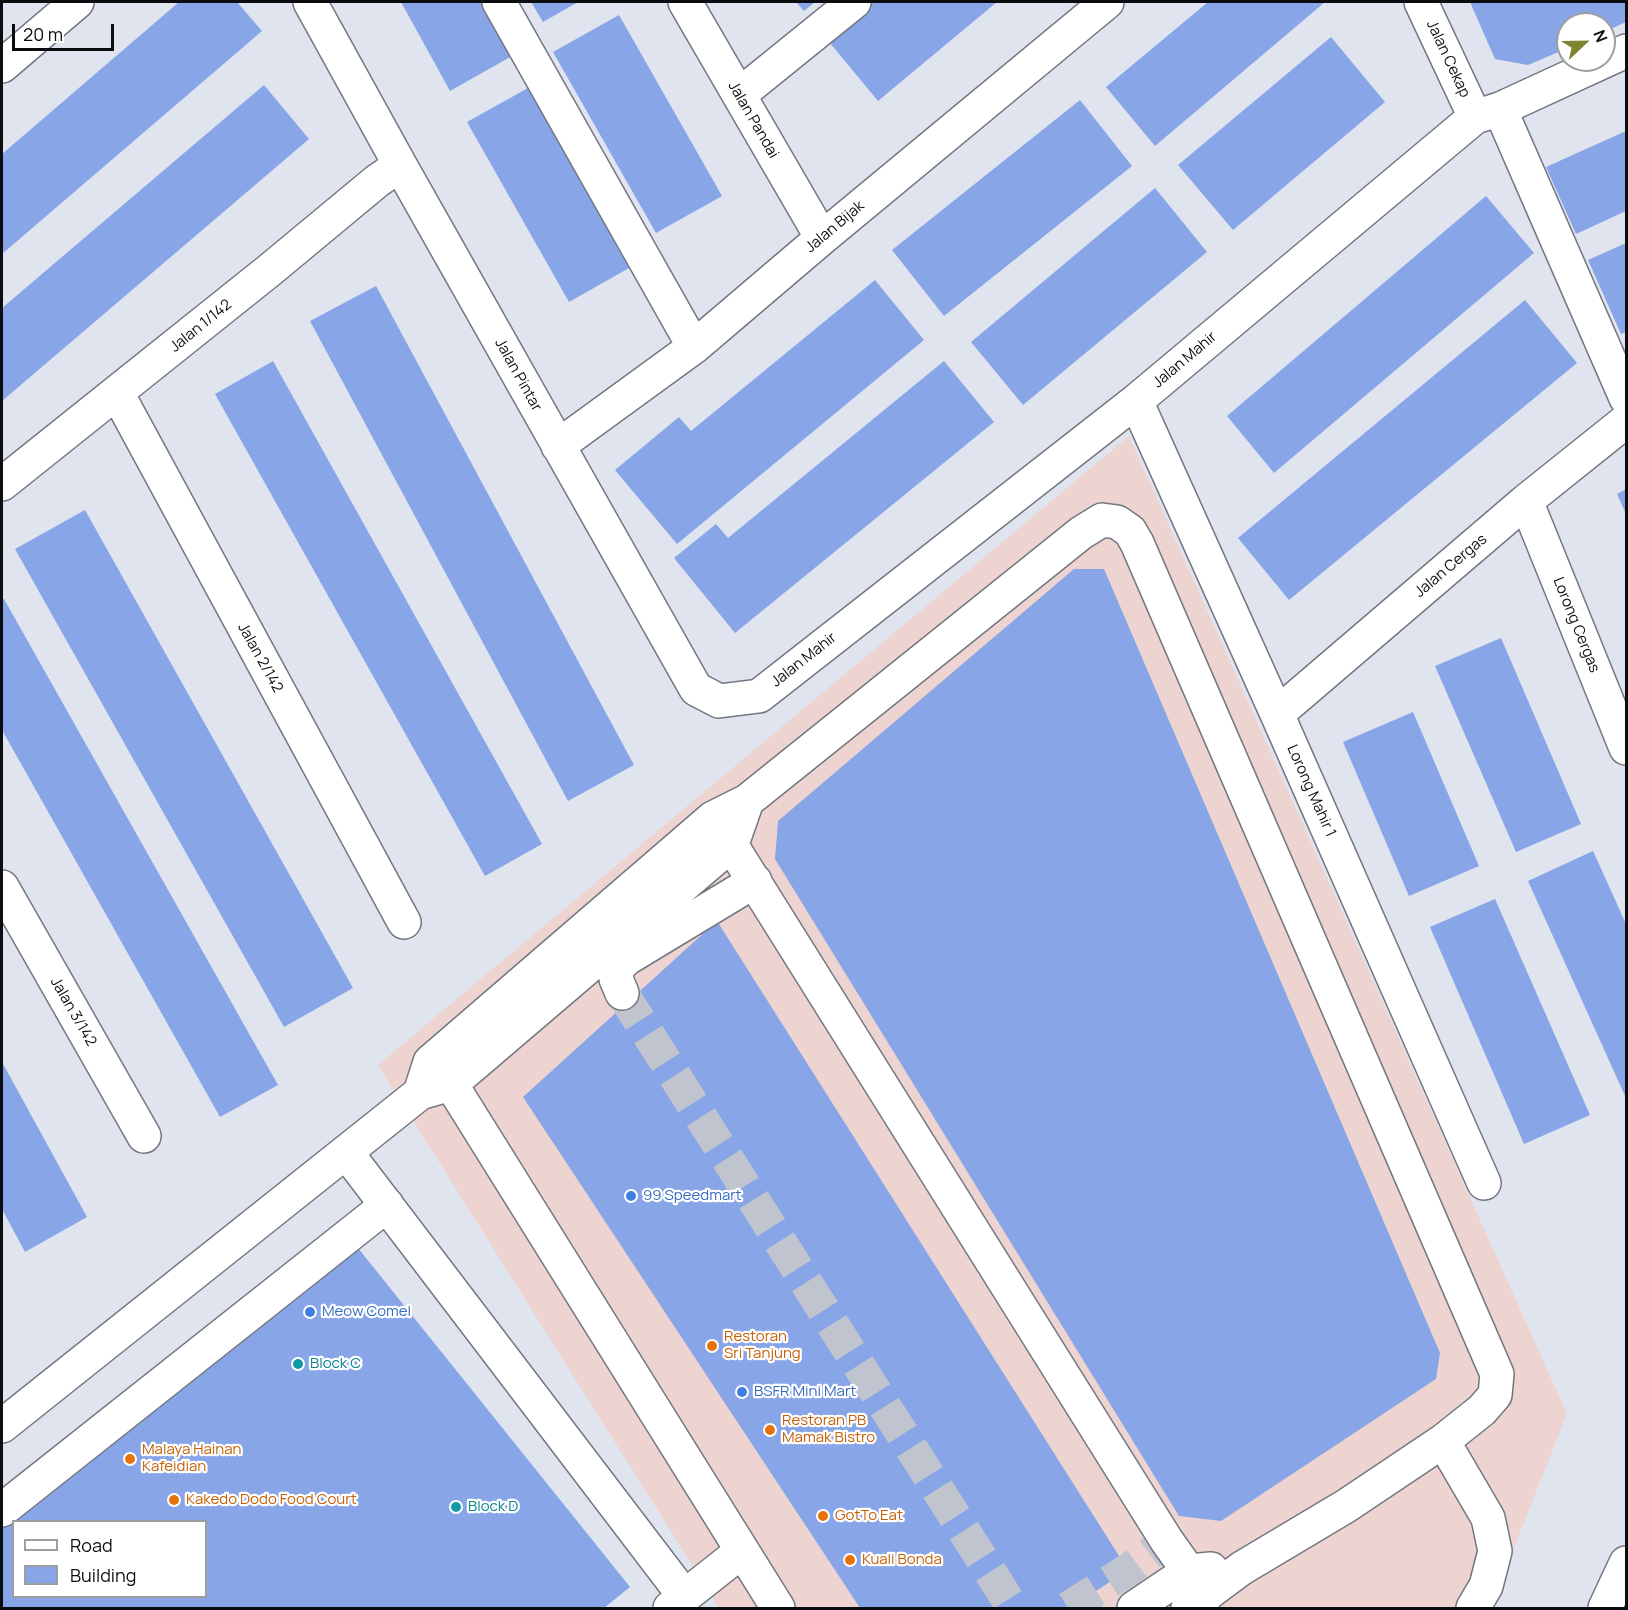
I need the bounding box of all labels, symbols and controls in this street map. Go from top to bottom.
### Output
scale bar [15,12,117,50]
north arrow [1556,12,1616,72]
street label: Jalan Cekap [1422,18,1474,100]
text: 20 m [23,22,63,46]
text: N [1588,27,1613,45]
street label: Jalan Pandai [724,78,782,162]
street label: Jalan Bijak [802,197,868,257]
street label: Jalan 1/142 [167,296,235,356]
street label: Jalan Mahir [1149,328,1221,392]
street label: Jalan Pintar [491,336,545,414]
street label: Jalan Cergas [1411,531,1491,601]
street label: Lorong Cergas [1549,575,1603,675]
street label: Jalan 2/142 [234,620,286,696]
street label: Jalan Mahir [768,629,840,691]
street label: Lorong Mahir 1 [1283,742,1339,840]
street label: Jalan 3/142 [46,974,100,1050]
place label: 99 Speedmart [643,1187,742,1205]
marker: 99 Speedmart [624,1189,638,1203]
place label: Meow Comel [322,1303,411,1321]
marker: Meow Comel [303,1305,317,1319]
place label: Restoran Sri Tanjung [724,1328,801,1363]
marker: Restoran Sri Tanjung [705,1339,719,1353]
place label: Block C [310,1355,361,1373]
marker: Block C [291,1357,305,1371]
place label: BSFR Mini Mart [754,1383,856,1401]
marker: BSFR Mini Mart [735,1385,749,1399]
place label: Restoran PB Mamak Bistro [782,1412,875,1447]
marker: Restoran PB Mamak Bistro [763,1423,777,1437]
place label: Malaya Hainan Kafeidian [142,1441,242,1476]
marker: Malaya Hainan Kafeidian [123,1452,137,1466]
place label: Kakedo Dodo Food Court [186,1491,357,1509]
marker: Kakedo Dodo Food Court [167,1493,181,1507]
place label: Block D [468,1498,518,1516]
marker: Block D [449,1500,463,1514]
place label: GotTo Eat [835,1507,903,1525]
marker: GotTo Eat [816,1509,830,1523]
legend [12,1520,207,1598]
text: Road [70,1533,113,1557]
place label: Kuali Bonda [862,1551,942,1569]
marker: Kuali Bonda [843,1553,857,1567]
text: Building [70,1563,136,1587]

